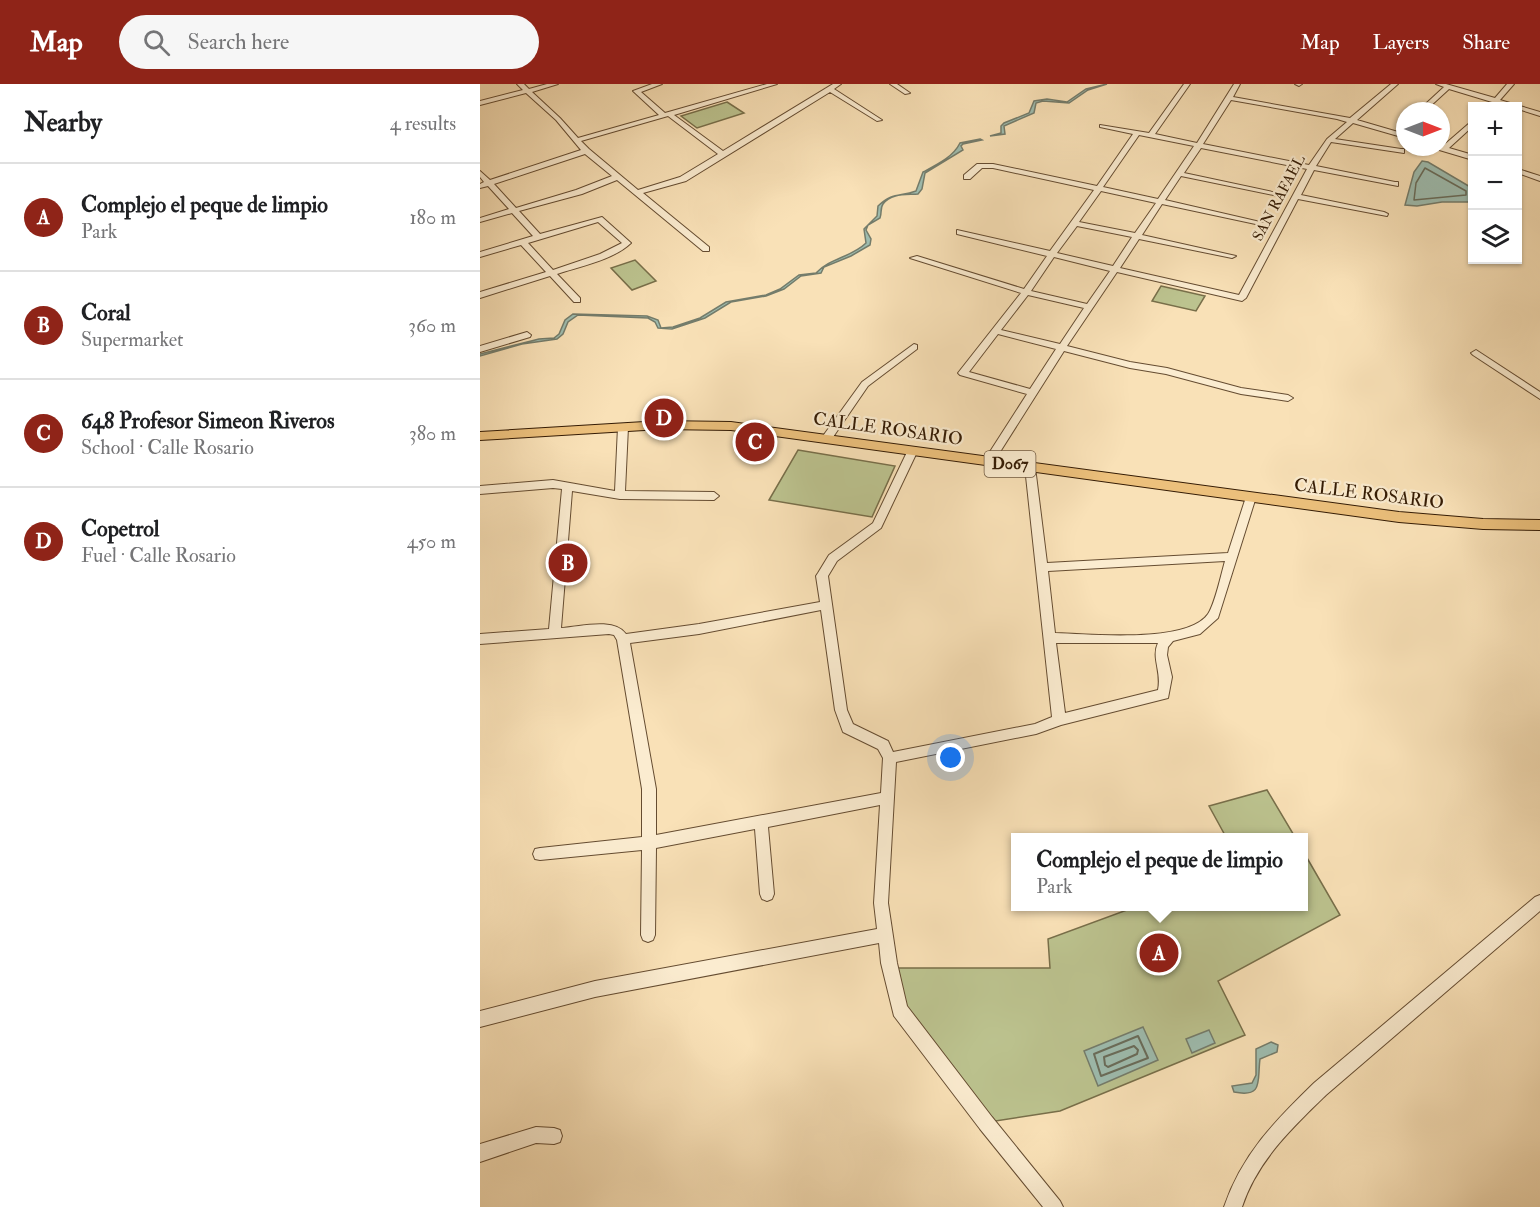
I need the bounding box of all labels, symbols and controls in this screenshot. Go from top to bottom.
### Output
search box [119,15,539,69]
text: Map [30,25,83,60]
icon: search [140,26,173,59]
text: Search here [188,28,289,56]
text: Map [1300,29,1340,56]
text: Layers [1373,29,1429,56]
text: Share [1462,29,1510,56]
north arrow [1396,102,1450,156]
map controls [1468,102,1522,264]
button: + [1468,102,1522,156]
text: Nearby [24,107,102,139]
text: 4 results [390,111,456,136]
street label: SAN RAFAEL [1248,152,1310,244]
button: − [1468,156,1522,210]
text: Complejo el peque de limpio [81,191,328,219]
text: A [37,205,50,230]
text: 180 m [409,205,456,230]
button: layers [1468,210,1522,264]
text: Park [81,219,117,244]
text: Coral [81,299,131,327]
text: B [37,313,50,338]
text: 360 m [408,313,456,338]
text: Supermarket [81,327,184,352]
pin: D [644,396,684,440]
text: 648 Profesor Simeon Riveros [81,407,334,435]
street label: CALLE ROSARIO [812,407,964,451]
pin: C [736,420,774,464]
text: C [36,421,51,446]
text: 380 m [409,421,456,446]
text: School · Calle Rosario [81,435,254,460]
road number: D067 [984,451,1036,477]
street label: CALLE ROSARIO [1293,473,1445,515]
text: Copetrol [81,515,159,543]
text: D [35,529,52,554]
text: 450 m [407,529,456,554]
pin: B [548,540,587,586]
text: Fuel · Calle Rosario [81,543,236,568]
your location [936,743,965,772]
popup [1011,833,1308,911]
text: Complejo el peque de limpio [1036,846,1283,874]
text: Park [1036,874,1073,899]
pin: A [1140,930,1178,976]

